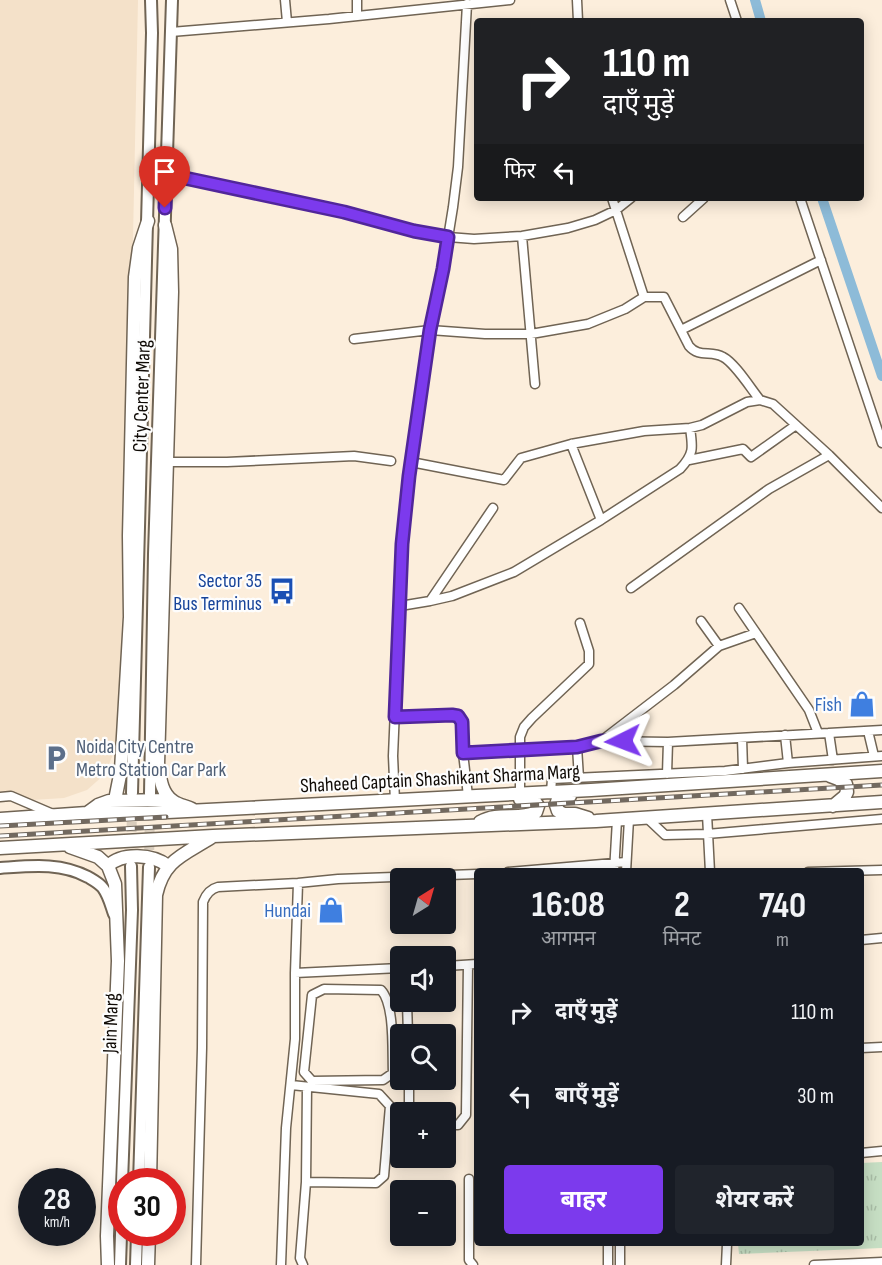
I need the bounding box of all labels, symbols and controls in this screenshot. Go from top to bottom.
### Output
text: 110 m [603,38,690,89]
icon: right [504,42,582,120]
text: दाएँ मुड़ें [603,89,674,121]
pin [139,146,190,208]
icon: arrive [148,155,181,188]
icon: left [548,156,581,189]
text: फिर [504,158,536,185]
street label: City Center Marg [128,339,156,453]
place label: Sector 35 Bus Terminus [173,569,262,616]
bus stop icon: Sector 35 Bus Terminus [267,576,297,606]
shop icon: Fish [847,689,877,719]
place label: Fish [815,693,842,717]
position arrow [591,709,655,773]
place label: Noida City Centre Metro Station Car Park [76,735,227,782]
parking icon: Noida City Centre Metro Station Car Park [41,743,71,773]
street label: Shaheed Captain Shashikant Sharma Marg [300,760,581,798]
north arrow [390,868,456,934]
map controls [390,868,456,1246]
text: 16:08 [532,884,605,927]
text: 2 [674,884,690,927]
text: 740 [759,885,806,928]
shop icon: Hundai [316,895,346,925]
place label: Hundai [264,899,311,923]
text: आगमन [541,927,596,951]
text: मिनट [663,927,701,951]
text: m [776,928,789,952]
button: sound [390,946,456,1012]
street label: Jain Marg [98,993,124,1054]
icon: right [504,996,537,1029]
text: दाएँ मुड़ें [555,998,618,1025]
text: 110 m [791,999,834,1026]
button: search [390,1024,456,1090]
icon: left [504,1080,537,1113]
text: बाएँ मुड़ें [555,1082,619,1109]
text: 30 m [797,1083,834,1110]
button: + [390,1102,456,1168]
button: बाहर [504,1165,663,1234]
button: शेयर करें [675,1165,834,1234]
speed limit sign: 30 [108,1168,186,1246]
button: − [390,1180,456,1246]
text: 28 [43,1182,71,1218]
text: km/h [44,1213,70,1232]

